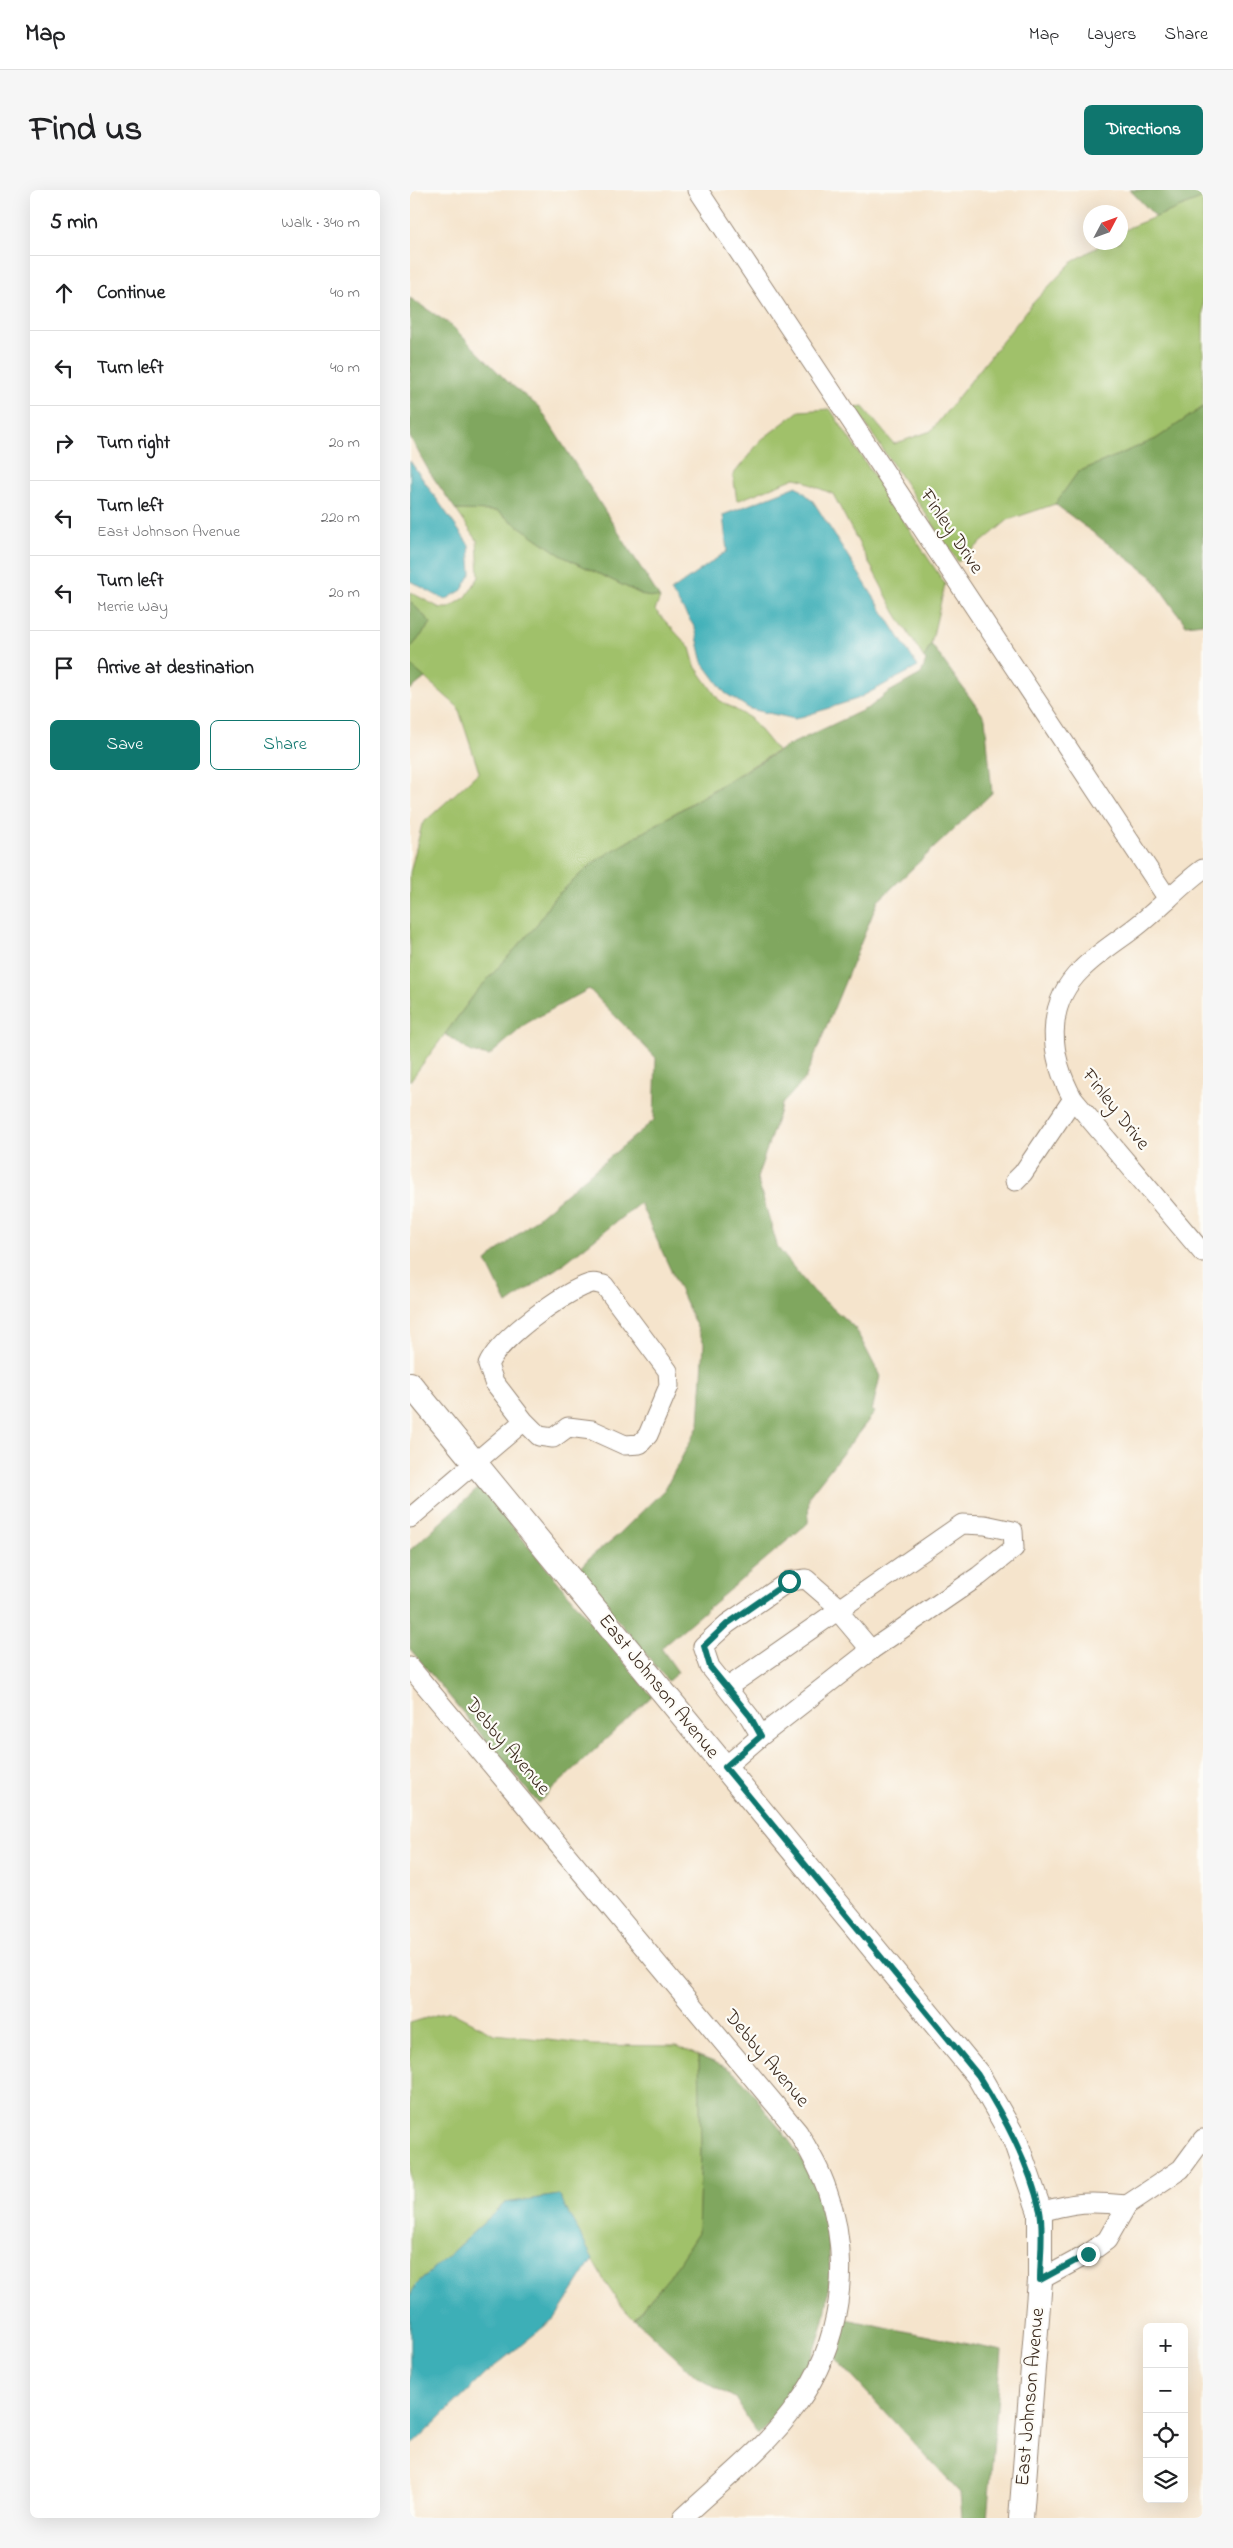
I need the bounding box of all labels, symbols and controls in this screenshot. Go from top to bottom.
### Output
text: Map [25,17,66,52]
text: Map [1029,22,1059,48]
text: Layers [1087,22,1137,48]
text: Share [1165,22,1208,48]
text: Find us [30,105,142,156]
button: Directions [1084,105,1203,155]
north arrow [1083,205,1128,250]
text: 5 min [50,208,98,238]
text: Walk · 340 m [281,211,360,235]
icon: ahead [50,279,78,307]
text: Continue [97,280,165,307]
text: 40 m [330,281,360,305]
icon: left [50,354,78,382]
text: Turn left [97,355,164,382]
text: 40 m [330,356,360,380]
icon: right [50,429,78,457]
text: Turn right [97,430,170,457]
text: 20 m [329,431,360,455]
street label: Finley Drive [911,483,990,580]
text: Turn left [97,493,164,520]
icon: left [50,504,78,532]
text: 220 m [321,506,360,530]
text: East Johnson Avenue [97,520,240,544]
text: Turn left [97,568,164,595]
icon: left [50,579,78,607]
text: 20 m [329,581,360,605]
text: Merrie Way [97,595,168,619]
icon: arrive [50,654,78,682]
text: Arrive at destination [97,655,254,682]
button: Save [50,720,200,770]
button: Share [210,720,360,770]
street label: Finley Drive [1073,1062,1156,1157]
route start [778,1570,801,1593]
street label: East Johnson Avenue [590,1608,726,1766]
street label: Debby Avenue [457,1691,557,1802]
street label: Debby Avenue [716,2003,816,2114]
route end [1077,2243,1100,2266]
street label: East Johnson Avenue [1009,2307,1053,2487]
map controls [1143,2323,1188,2503]
button: + [1143,2323,1188,2368]
button: − [1143,2368,1188,2413]
button: locate [1143,2413,1188,2458]
button: layers [1143,2458,1188,2503]

